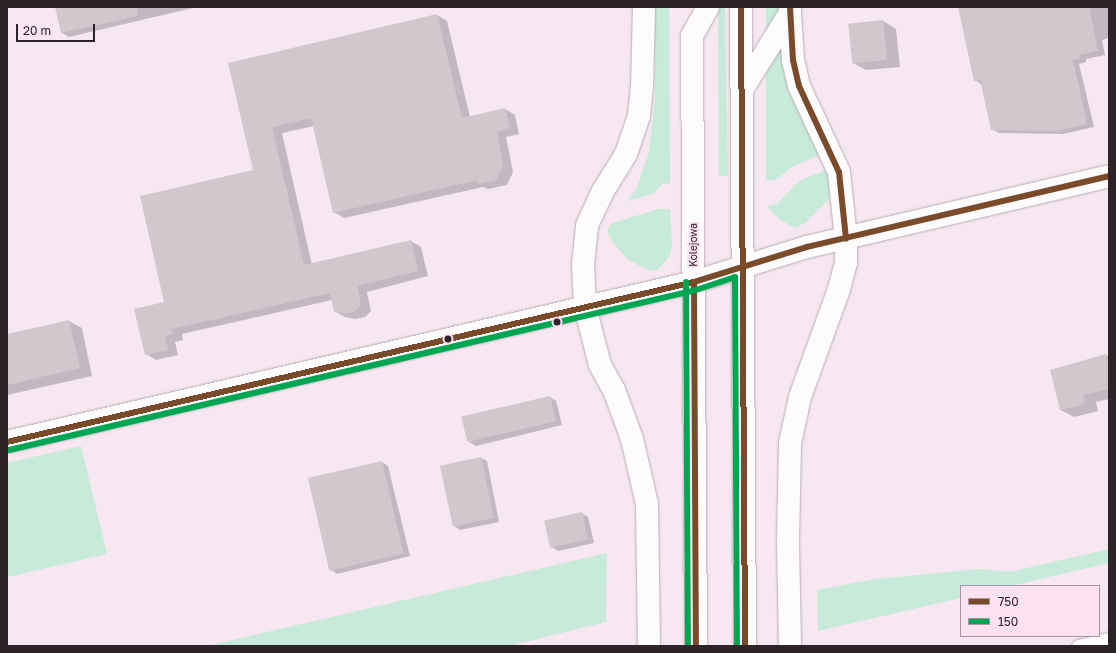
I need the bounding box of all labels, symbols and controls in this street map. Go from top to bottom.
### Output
scale bar [18,16,97,42]
text: 20 m [23,23,51,38]
street label: Kolejowa [688,223,700,267]
unlabelled marker [552,317,562,327]
unlabelled marker [443,334,453,344]
legend [960,585,1100,637]
text: 750 [998,594,1019,609]
text: 150 [998,614,1018,629]

